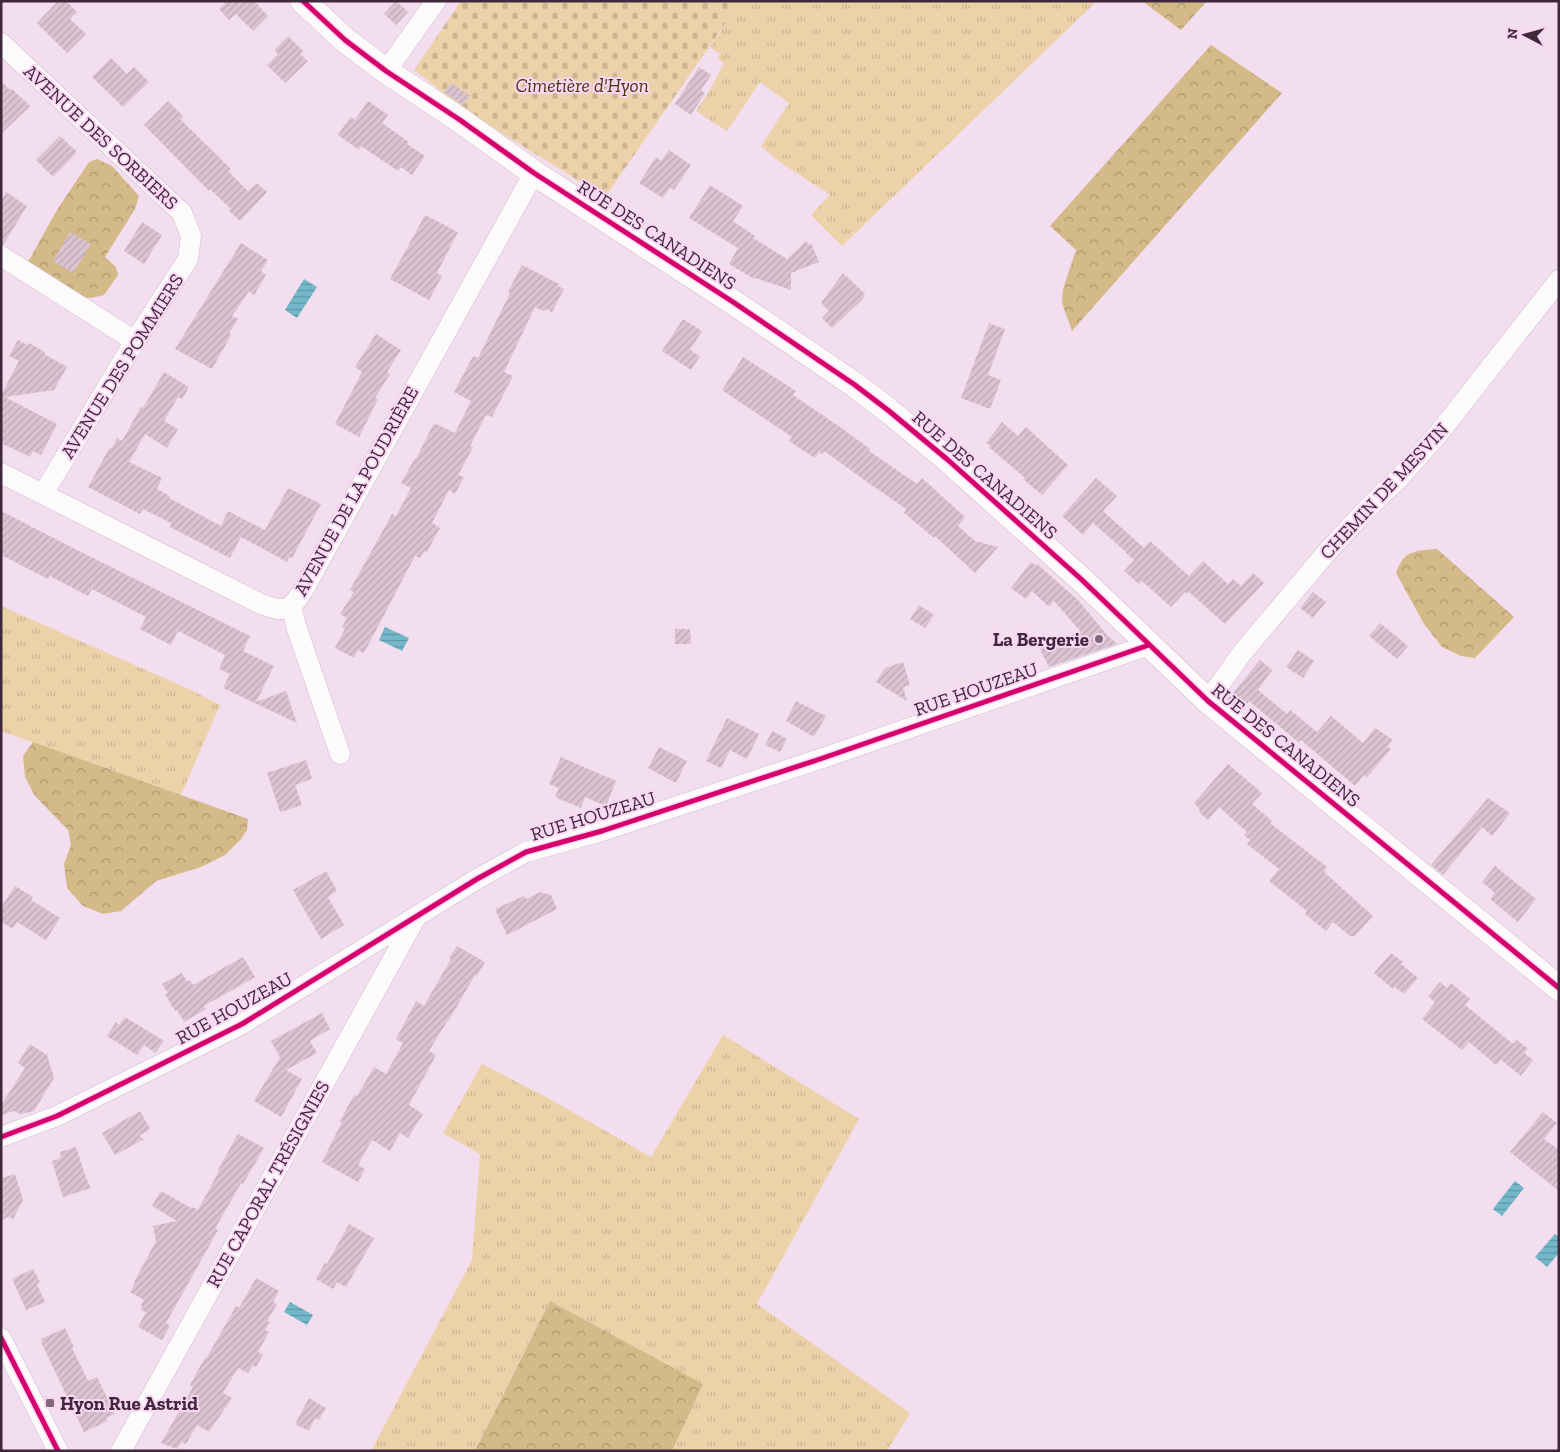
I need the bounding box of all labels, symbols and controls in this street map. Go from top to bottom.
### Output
north arrow [1500,10,1550,60]
text: N [1504,27,1522,40]
street label: AVENUE DES SORBIERS [19,60,183,214]
park label: Cimetière d'Hyon [515,74,649,97]
street label: RUE DES CANADIENS [573,175,741,295]
street label: AVENUE DES POMMIERS [56,269,188,463]
street label: AVENUE DE LA POUDRIÈRE [289,382,423,600]
street label: RUE DES CANADIENS [908,406,1062,544]
street label: CHEMIN DE MESVIN [1315,418,1453,564]
place label: La Bergerie [993,628,1089,651]
marker: La Bergerie [1093,633,1105,645]
street label: RUE HOUZEAU [911,657,1041,721]
street label: RUE DES CANADIENS [1207,678,1365,812]
street label: RUE HOUZEAU [528,786,658,846]
street label: RUE HOUZEAU [172,967,296,1049]
street label: RUE CAPORAL TRÉSIGNIES [201,1077,335,1291]
place label: Hyon Rue Astrid [60,1392,198,1415]
marker: Hyon Rue Astrid [44,1397,56,1409]

